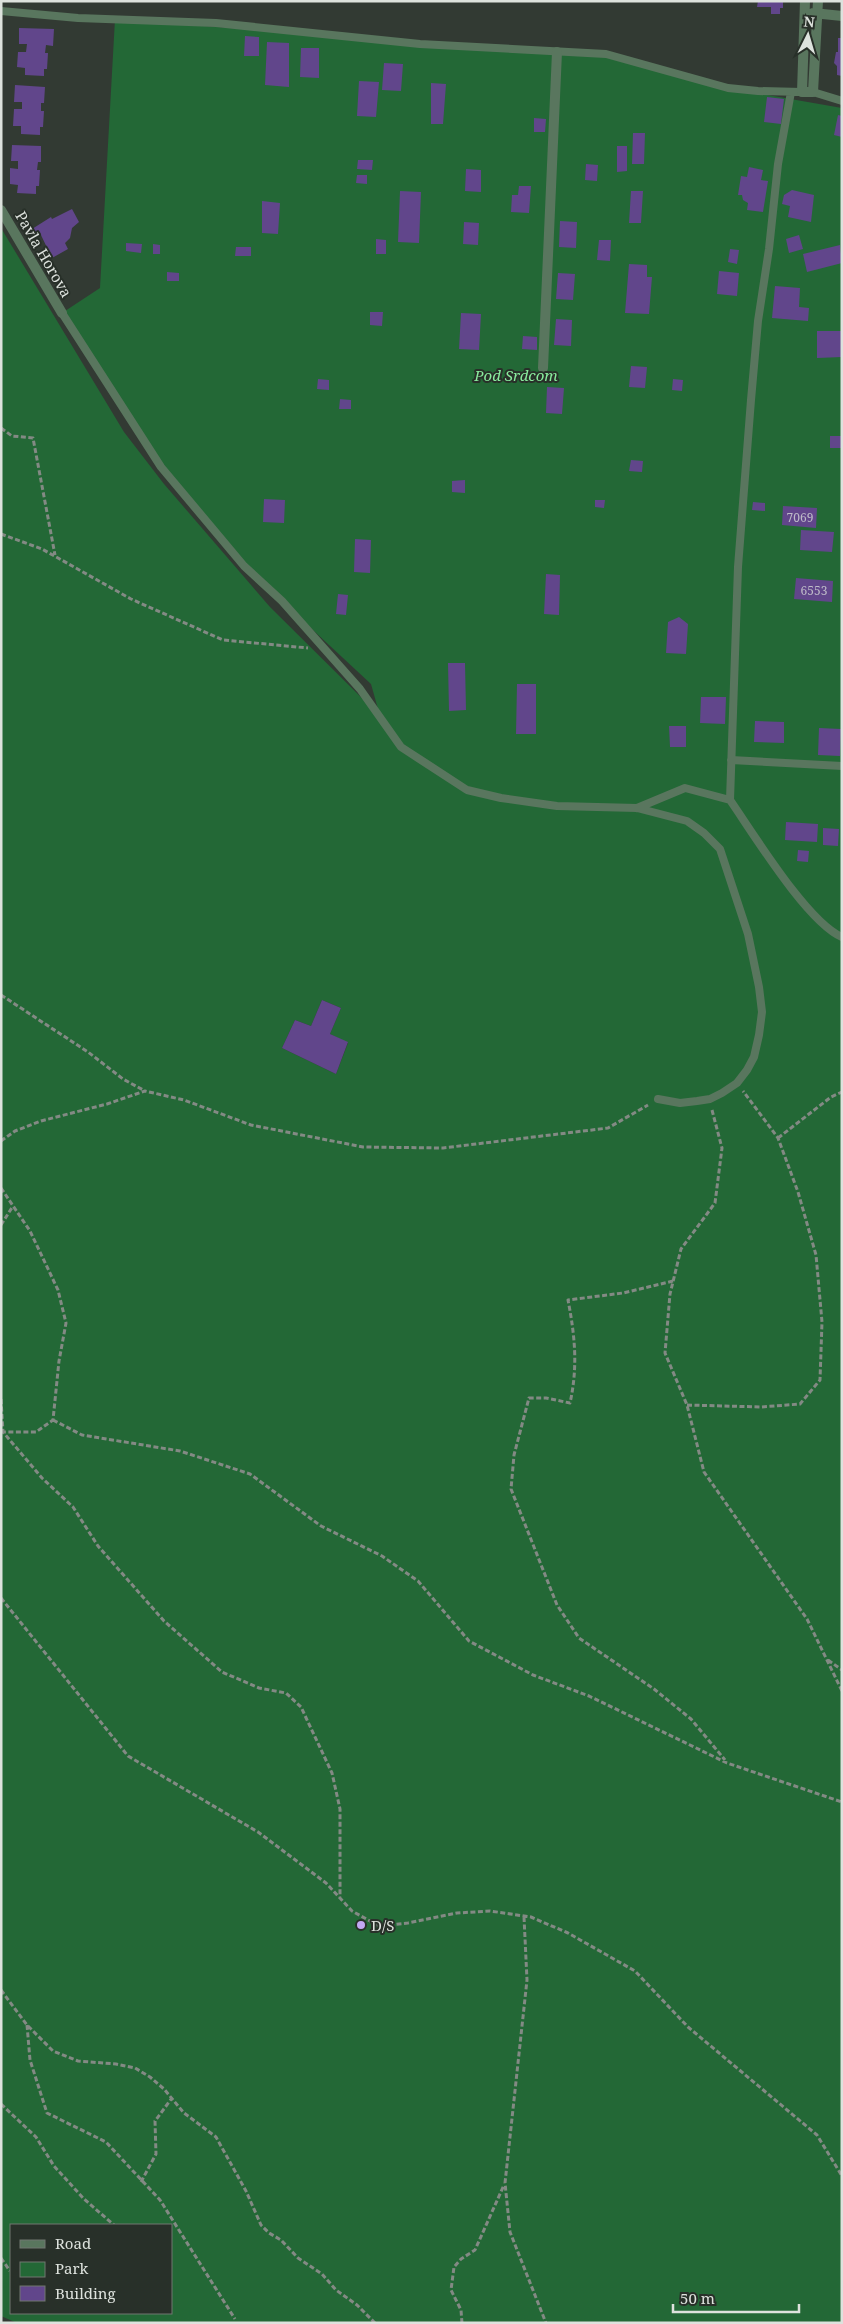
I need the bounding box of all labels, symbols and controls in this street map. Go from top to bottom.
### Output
north arrow [783,10,833,60]
text: N [803,12,816,31]
street label: Pavla Horova [11,207,77,301]
park label: Pod Srdcom [473,365,558,385]
house number: 7069 [787,509,813,526]
house number: 6553 [801,582,828,599]
place label: D/S [371,1915,394,1935]
marker: D/S [355,1919,367,1931]
legend [10,2224,172,2314]
text: Road [55,2233,91,2253]
text: Park [55,2258,89,2278]
scale bar [673,2282,799,2314]
text: Building [55,2283,116,2303]
text: 50 m [680,2288,715,2308]

